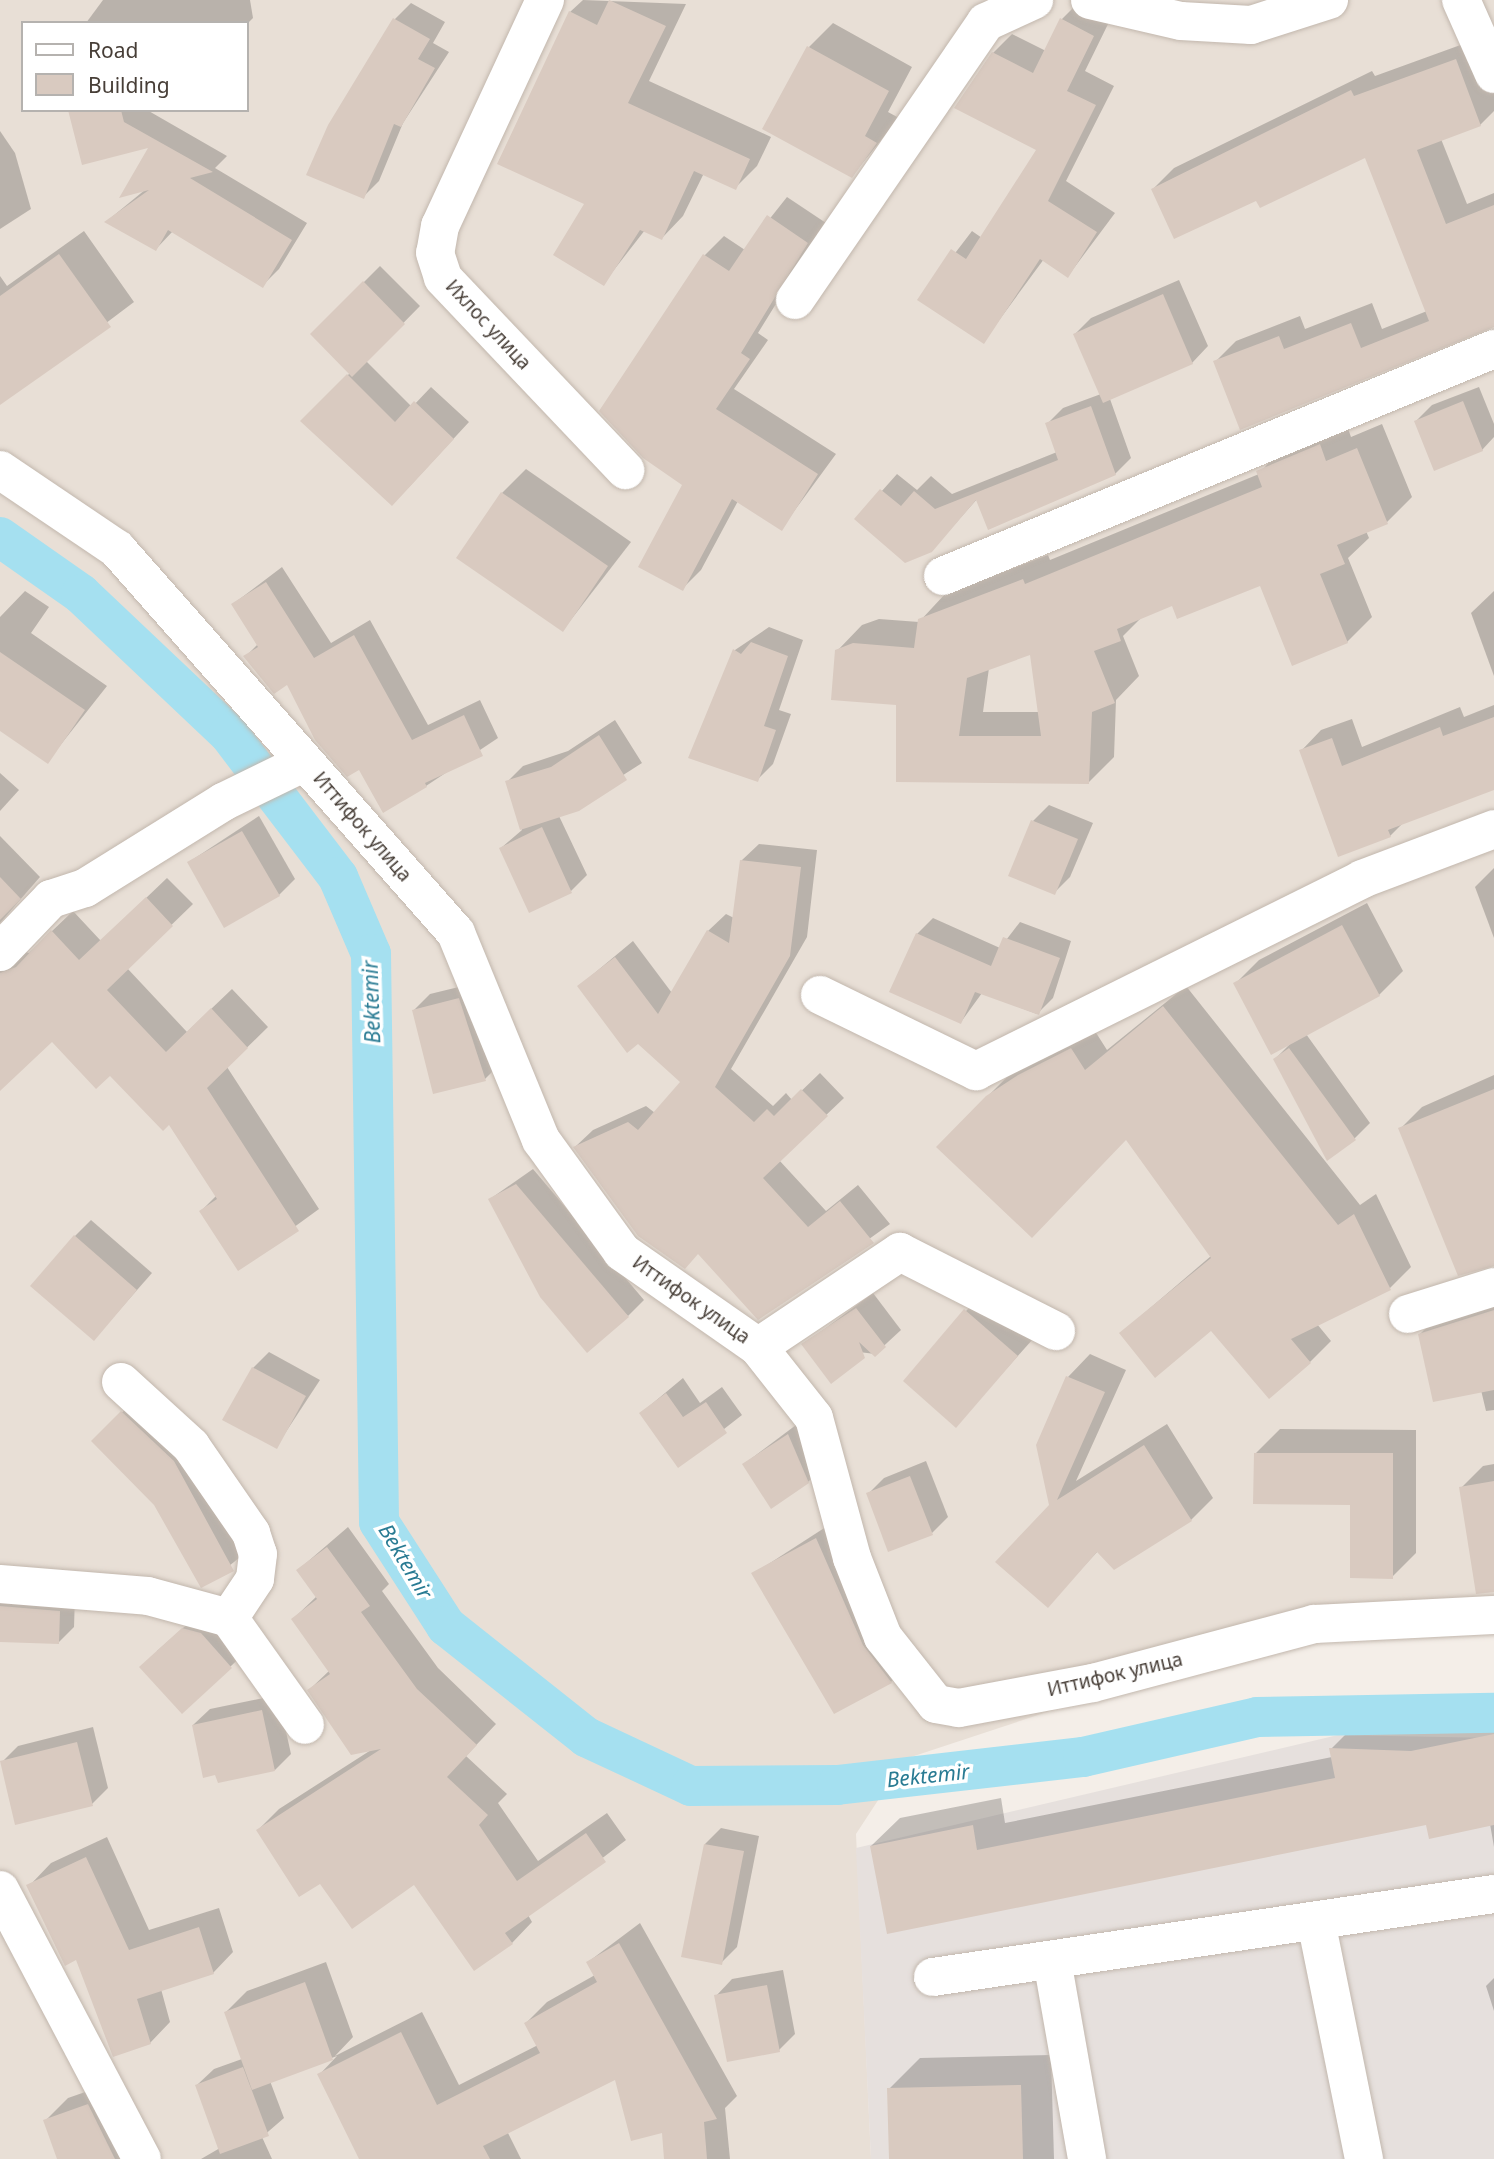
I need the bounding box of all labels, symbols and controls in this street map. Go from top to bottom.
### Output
legend [21,21,248,112]
text: Road [88,36,138,64]
text: Building [88,71,170,99]
street label: Ихлос улица [441,275,535,375]
street label: Иттифок улица [308,767,416,887]
water label: Bektemir [357,960,385,1044]
street label: Иттифок улица [628,1251,754,1349]
water label: Bektemir [374,1519,438,1603]
street label: Иттифок улица [1045,1648,1185,1702]
water label: Bektemir [885,1758,971,1792]

